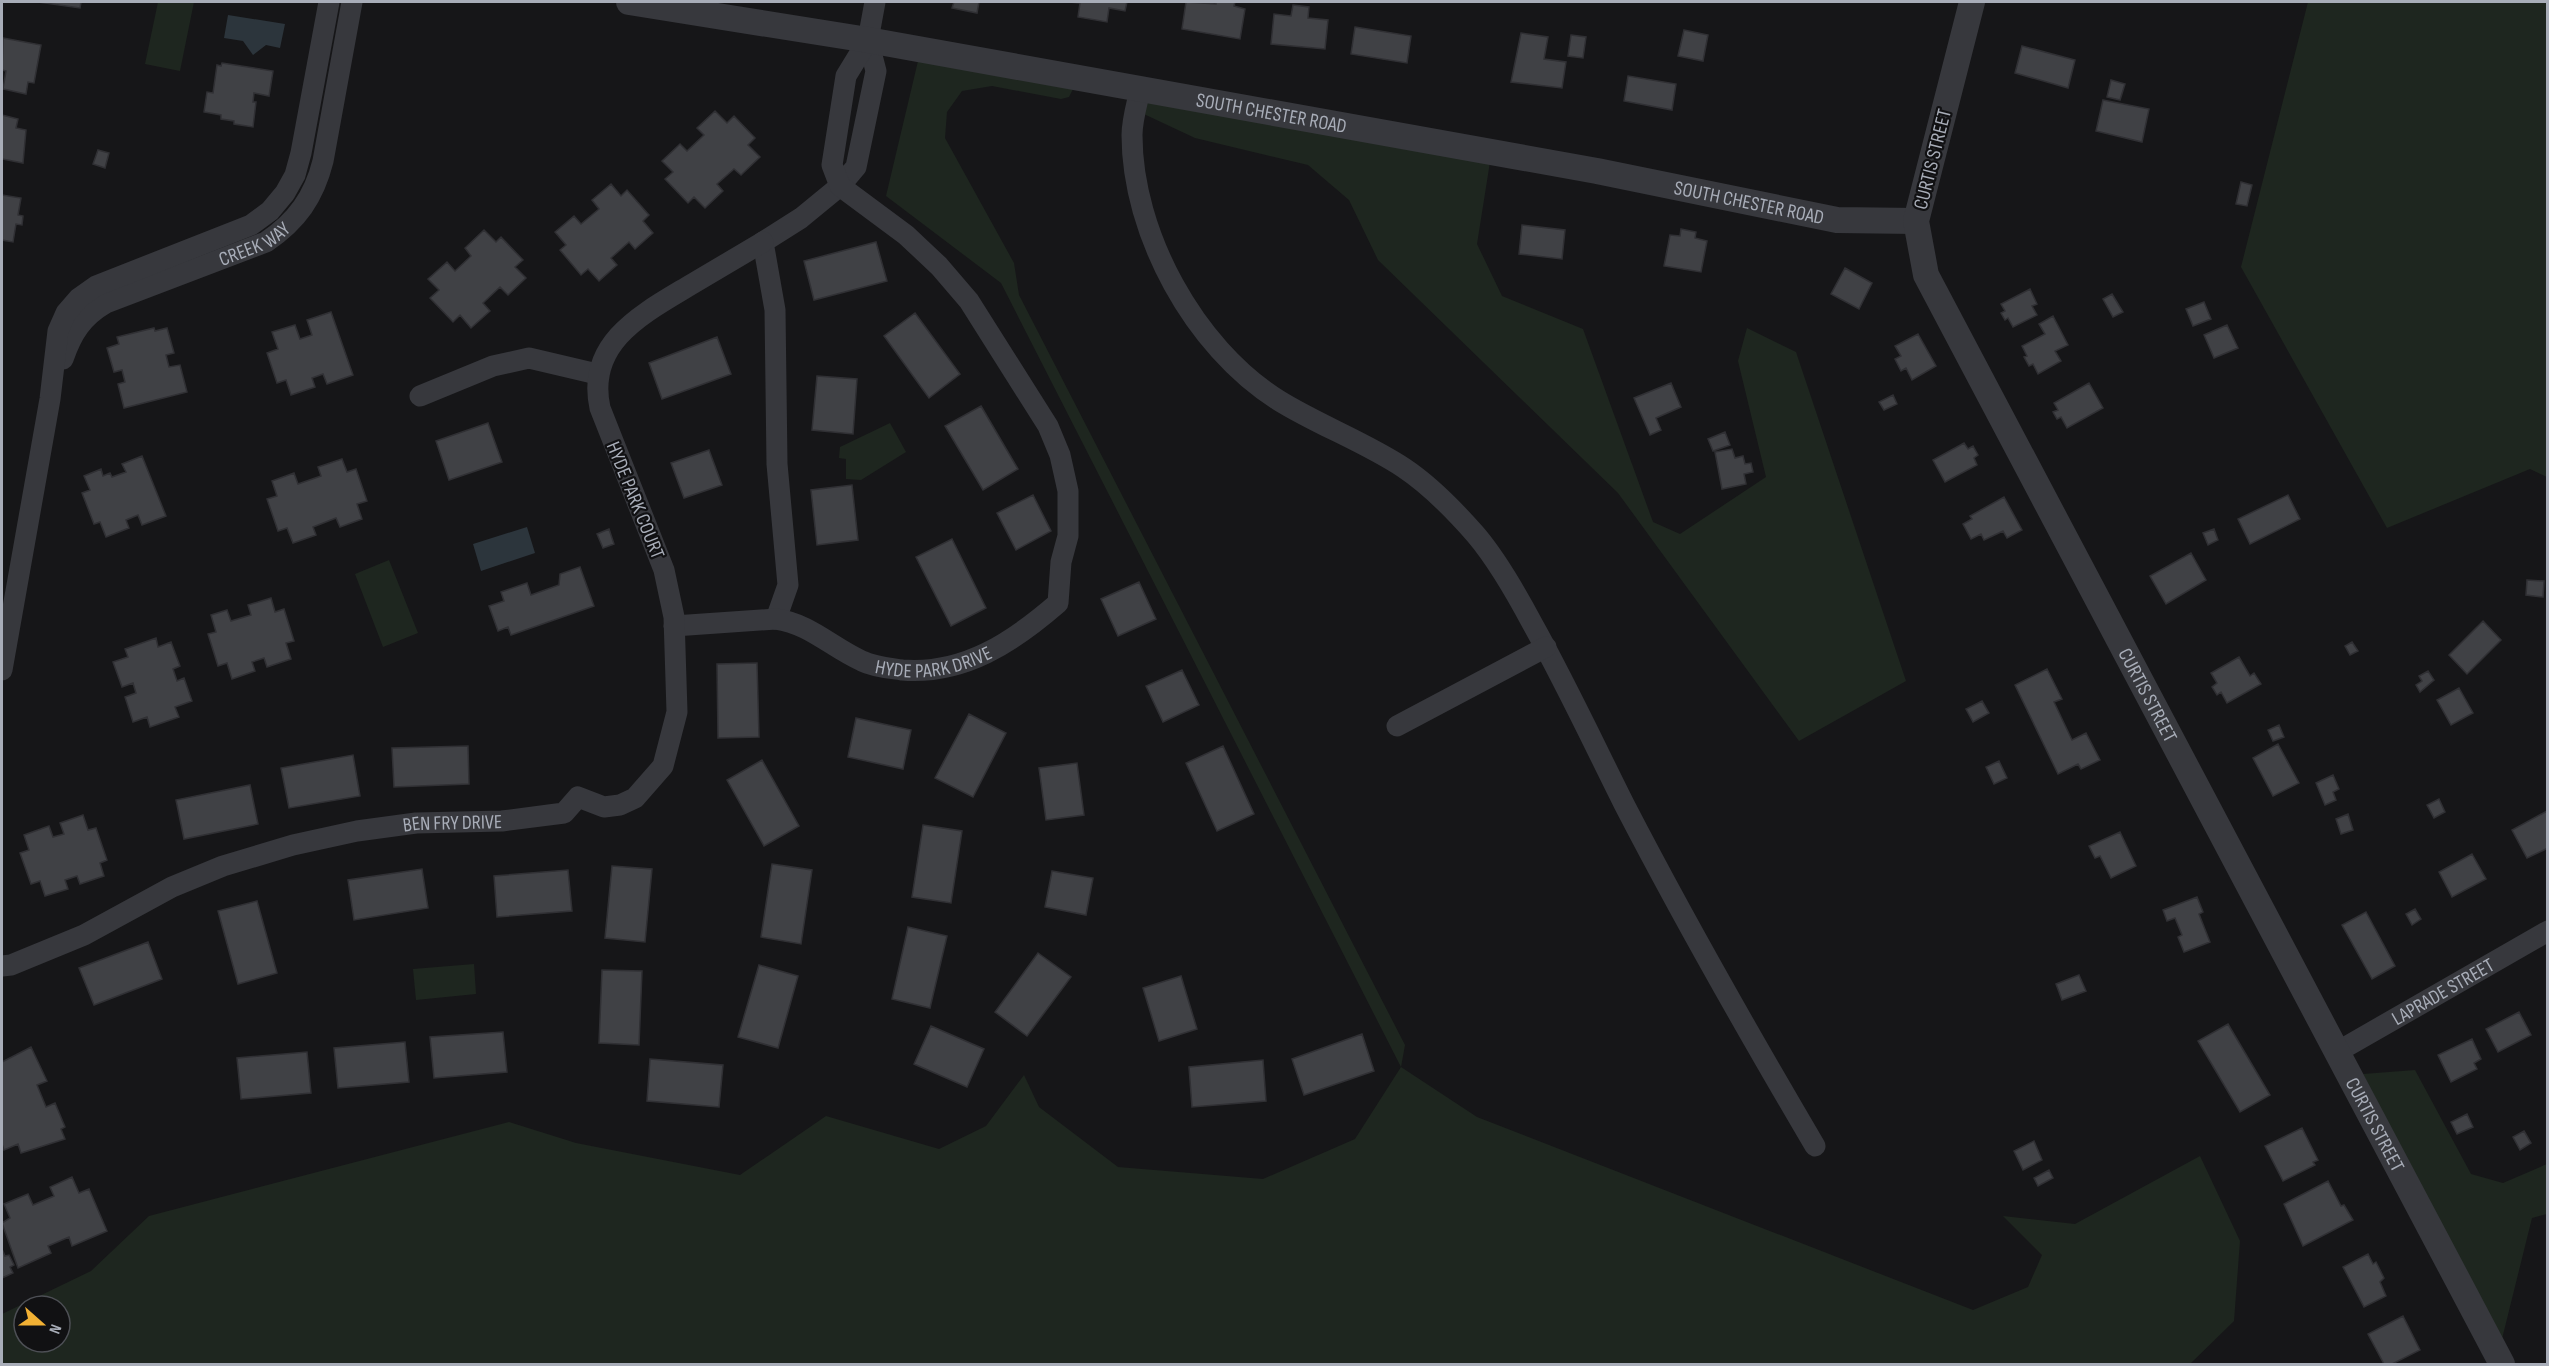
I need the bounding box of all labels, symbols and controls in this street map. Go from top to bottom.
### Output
street label: SOUTH CHESTER ROAD [1194,88,1348,139]
street label: CURTIS STREET [1909,106,1957,212]
street label: SOUTH CHESTER ROAD [1672,176,1826,230]
street label: CREEK WAY [216,217,296,272]
street label: HYDE PARK COURT [601,438,669,562]
street label: HYDE PARK DRIVE [873,641,996,684]
street label: CURTIS STREET [2113,644,2182,746]
street label: BEN FRY DRIVE [401,810,502,838]
street label: LAPRADE STREET [2388,953,2499,1031]
street label: CURTIS STREET [2340,1074,2409,1176]
north arrow [12,1294,72,1354]
text: N [44,1321,65,1336]

